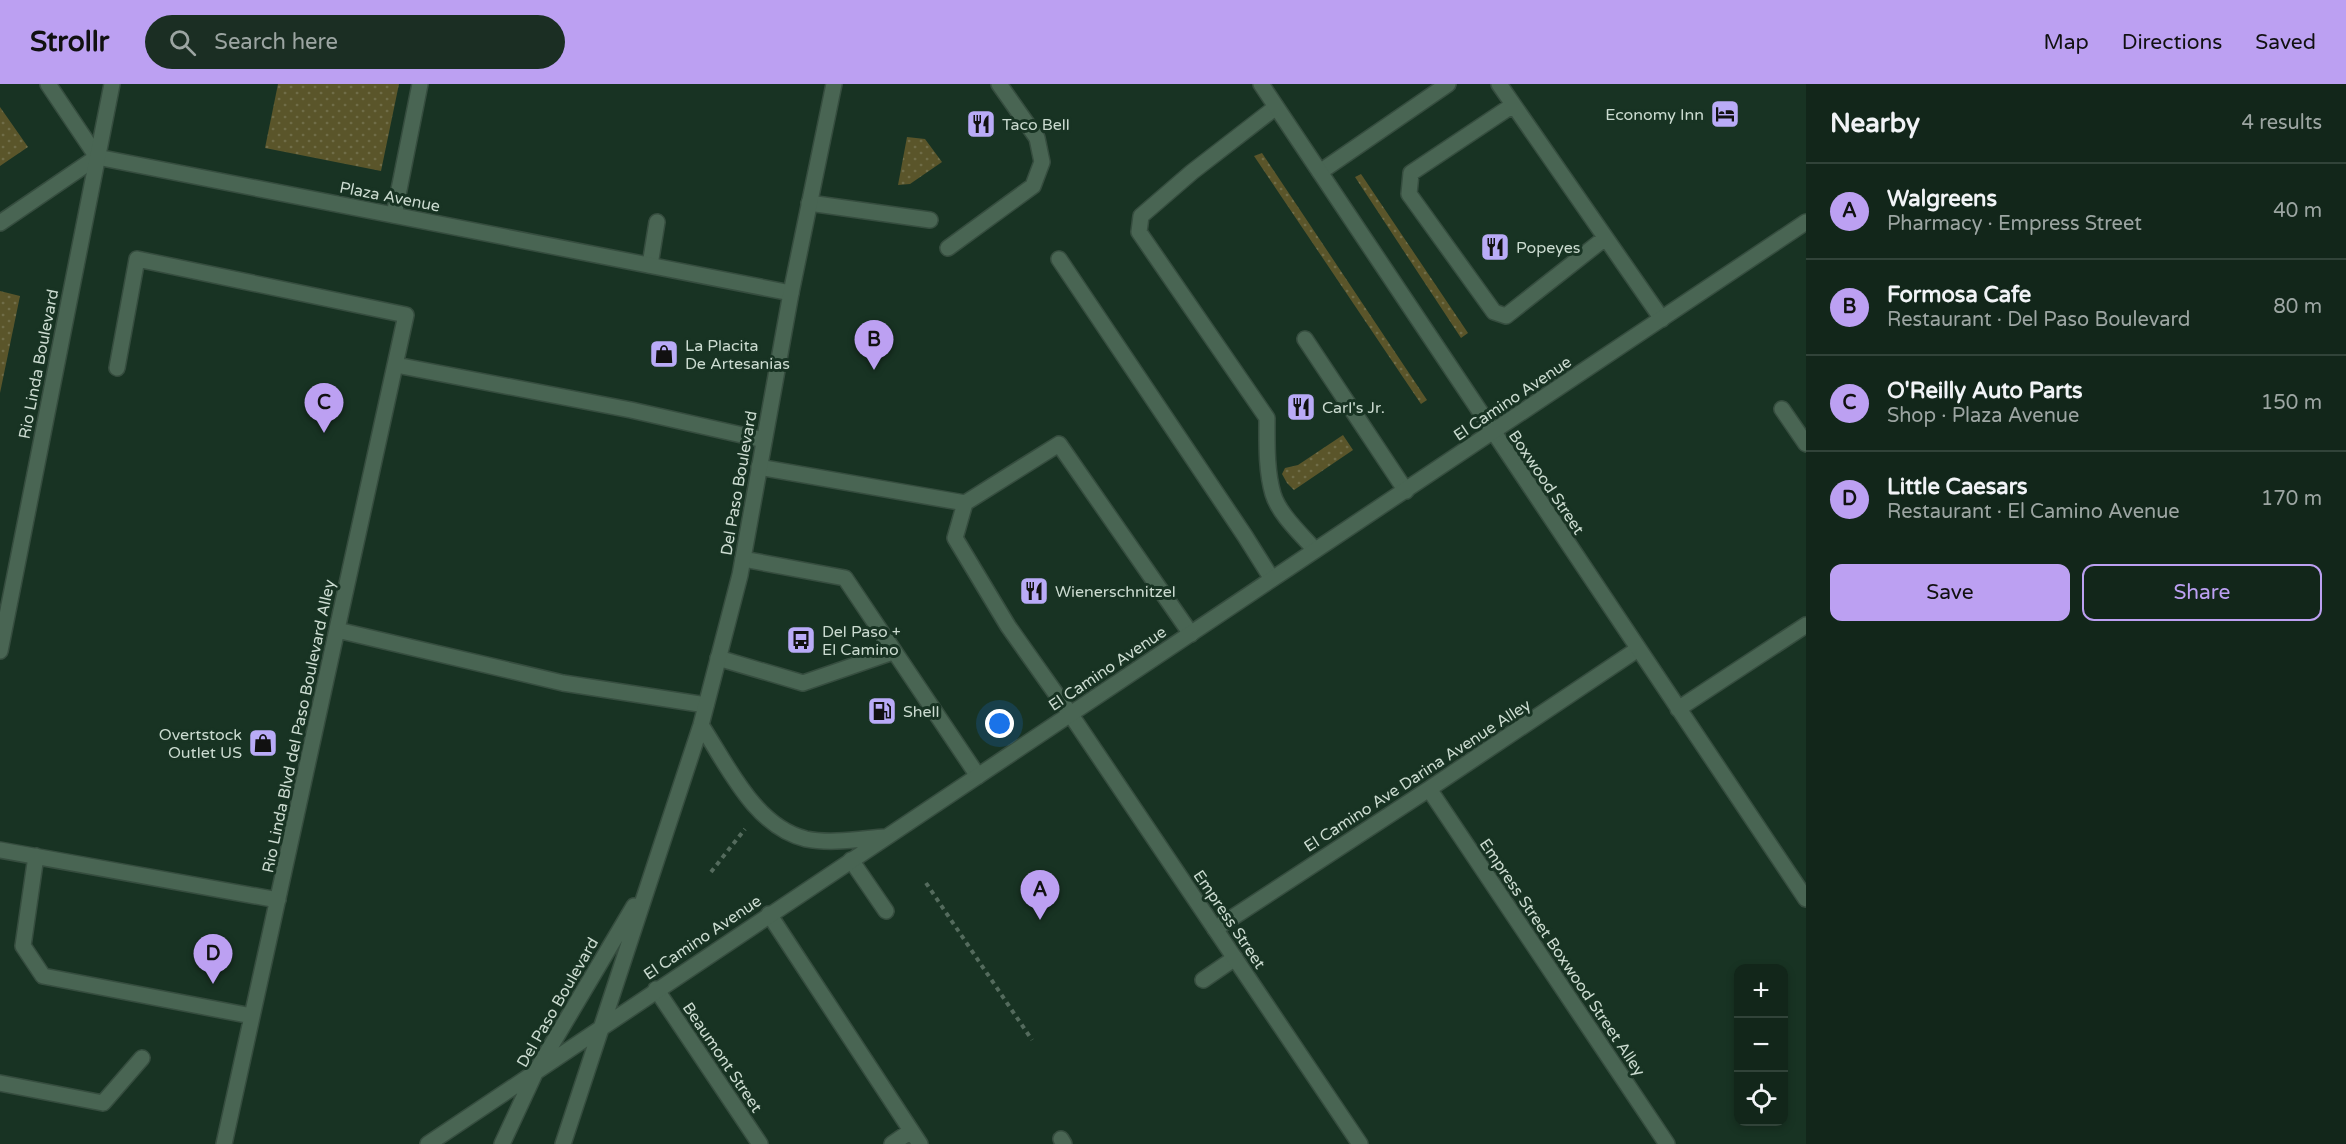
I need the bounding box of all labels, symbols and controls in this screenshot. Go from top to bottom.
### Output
search box [145,15,565,69]
text: Strollr [30,25,109,59]
icon: search [166,26,199,59]
text: Search here [214,29,338,55]
text: Map [2043,30,2089,55]
text: Directions [2122,30,2222,55]
text: Saved [2255,30,2316,55]
hotel icon: Economy Inn [1709,98,1741,130]
place label: Economy Inn [1605,105,1704,125]
restaurant icon: Taco Bell [965,108,997,140]
text: Nearby [1830,108,1920,139]
text: 4 results [2242,111,2322,135]
place label: Taco Bell [1002,115,1070,135]
street label: Plaza Avenue [338,177,442,217]
text: Walgreens [1887,186,1997,212]
text: A [1842,199,1857,223]
text: 40 m [2273,199,2322,223]
text: Pharmacy · Empress Street [1887,212,2142,236]
restaurant icon: Popeyes [1479,231,1511,263]
place label: Popeyes [1516,238,1581,258]
text: Formosa Cafe [1887,282,2031,308]
street label: Rio Linda Boulevard [15,288,63,441]
text: B [1843,295,1856,319]
text: 80 m [2273,295,2322,319]
text: Restaurant · Del Paso Boulevard [1887,308,2190,332]
pin: B [854,320,894,370]
place label: La Placita De Artesanias [685,336,790,374]
shop icon: La Placita De Artesanias [648,338,680,370]
street label: El Camino Avenue [1450,352,1575,446]
text: O'Reilly Auto Parts [1887,378,2083,404]
pin: C [304,384,344,433]
restaurant icon: Carl's Jr. [1285,391,1317,423]
text: C [1843,391,1856,415]
text: 150 m [2261,391,2322,415]
place label: Carl's Jr. [1322,398,1385,418]
text: Shop · Plaza Avenue [1887,404,2079,428]
street label: Del Paso Boulevard [716,409,762,557]
street label: Boxwood Street [1504,427,1588,538]
text: Little Caesars [1887,474,2028,500]
text: D [1842,487,1857,511]
text: 170 m [2261,487,2322,511]
text: Restaurant · El Camino Avenue [1887,500,2180,524]
button: Save [1830,564,2070,621]
button: Share [2082,564,2322,621]
restaurant icon: Wienerschnitzel [1018,575,1050,607]
street label: Rio Linda Blvd del Paso Boulevard Alley [258,577,340,875]
place label: Wienerschnitzel [1055,582,1176,602]
place label: Del Paso + El Camino [822,622,901,660]
street label: El Camino Avenue [1045,622,1170,716]
bus stop icon: Del Paso + El Camino [785,624,817,656]
fuel station icon: Shell [866,695,898,727]
street label: El Camino Ave Darina Avenue Alley [1300,695,1535,857]
place label: Shell [903,702,940,722]
your location [985,709,1014,738]
place label: Overtstock Outlet US [159,725,242,763]
shop icon: Overtstock Outlet US [247,727,279,759]
street label: Empress Street Boxwood Street Alley [1475,835,1650,1080]
street label: Empress Street [1189,866,1270,973]
pin: A [1020,870,1060,920]
street label: El Camino Avenue [640,891,765,985]
pin: D [194,934,232,984]
street label: Del Paso Boulevard [513,934,603,1071]
map controls [1734,964,1788,1126]
button: + [1734,964,1788,1018]
street label: Beaumont Street [678,999,766,1117]
button: − [1734,1018,1788,1072]
button: locate [1734,1072,1788,1126]

